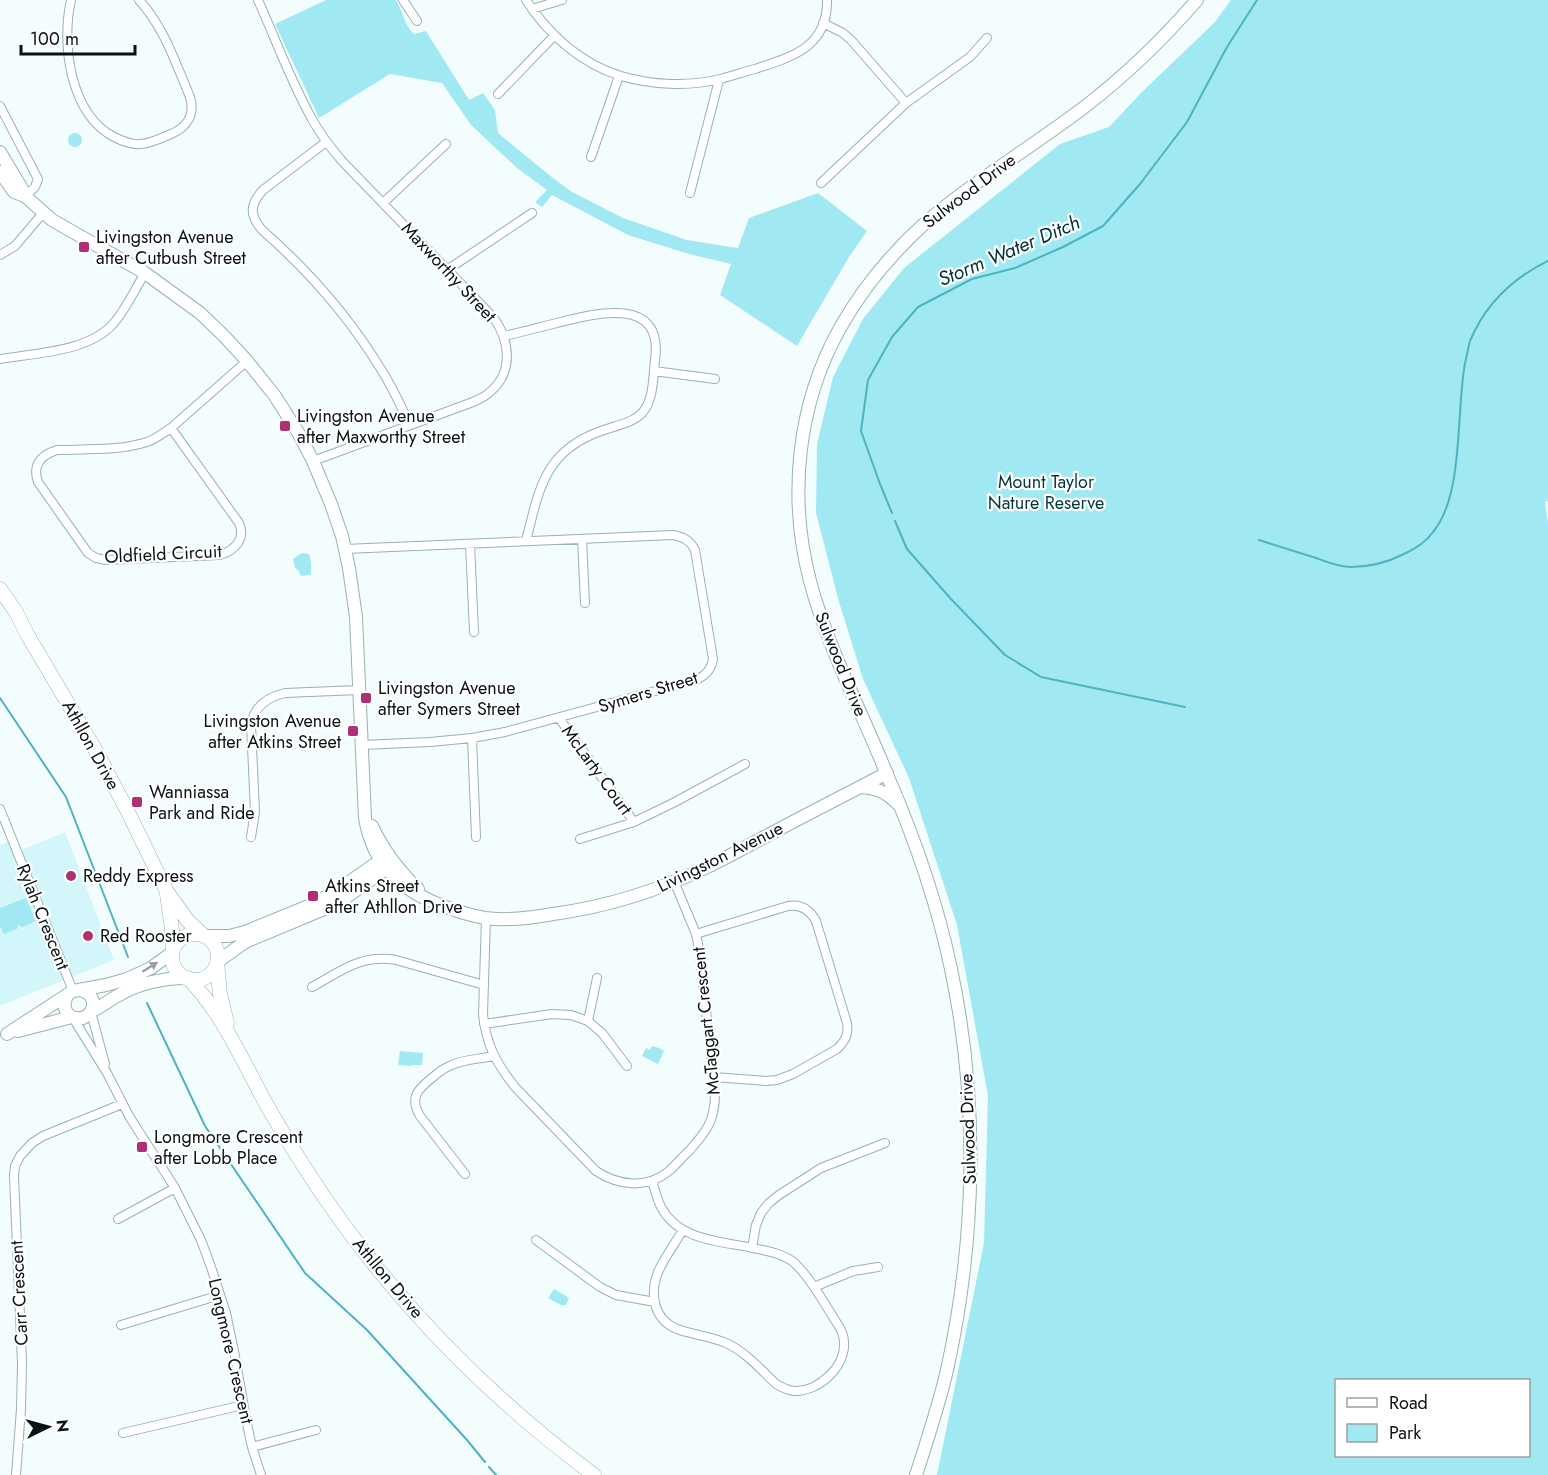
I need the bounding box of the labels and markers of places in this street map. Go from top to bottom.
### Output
place label: Livingston Avenue after Cutbush Street [96,224,247,271]
marker: Livingston Avenue after Cutbush Street [77,240,91,254]
place label: Livingston Avenue after Maxworthy Street [297,403,466,450]
marker: Livingston Avenue after Maxworthy Street [278,419,292,433]
place label: Livingston Avenue after Symers Street [378,675,521,722]
marker: Livingston Avenue after Symers Street [359,691,373,705]
place label: Livingston Avenue after Atkins Street [204,708,342,755]
marker: Livingston Avenue after Atkins Street [346,724,360,738]
place label: Wanniassa Park and Ride [149,779,255,826]
marker: Wanniassa Park and Ride [130,795,144,809]
place label: Reddy Express [83,863,194,889]
marker: Reddy Express [64,869,78,883]
place label: Atkins Street after Athllon Drive [325,873,463,920]
marker: Atkins Street after Athllon Drive [306,889,320,903]
place label: Red Rooster [100,923,193,949]
marker: Red Rooster [81,929,95,943]
place label: Longmore Crescent after Lobb Place [154,1124,303,1171]
marker: Longmore Crescent after Lobb Place [135,1140,149,1154]

